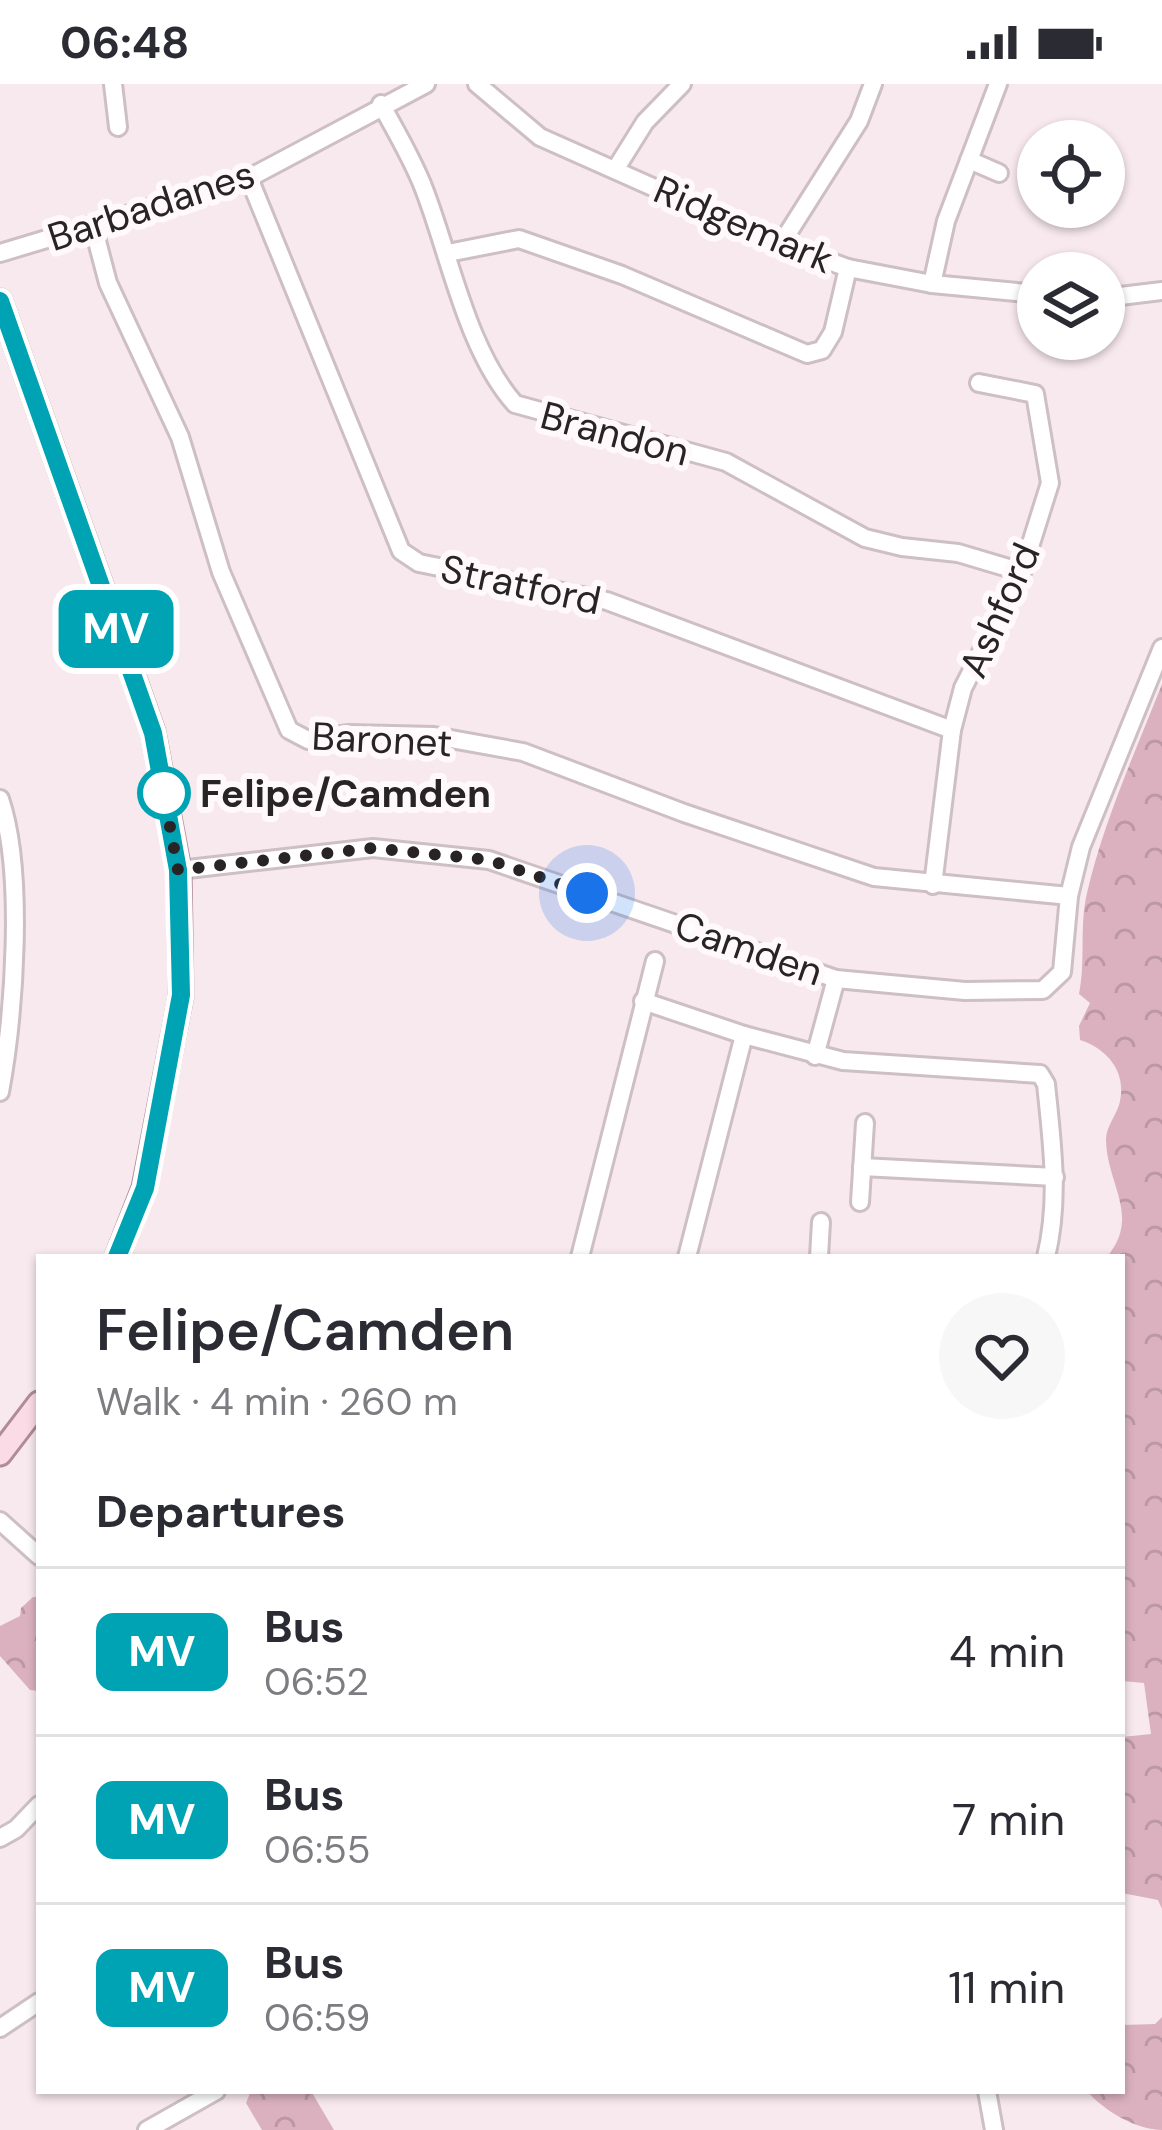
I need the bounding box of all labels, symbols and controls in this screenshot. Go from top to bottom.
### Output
text: 06:48 [60,13,189,72]
map controls [1017,120,1125,360]
button: locate [1017,120,1125,228]
street label: Barbadanes [41,148,261,263]
street label: Ridgemark [646,164,841,285]
button: layers [1017,252,1125,360]
street label: Brandon [535,389,695,478]
street label: Ashford [947,535,1052,685]
street label: Stratford [436,543,605,626]
line badge: MV [62,590,170,668]
text: MV [83,601,149,656]
street label: Baronet [310,710,454,769]
marker: Felipe/Camden [139,768,189,818]
place label: Felipe/Camden [200,768,491,819]
your location [557,863,617,923]
street label: Camden [668,899,829,997]
text: Felipe/Camden [96,1293,514,1368]
button: heart [939,1293,1065,1419]
text: Walk · 4 min · 260 m [96,1376,458,1427]
text: Departures [96,1482,345,1541]
text: Bus [264,1597,344,1656]
text: 4 min [949,1622,1065,1681]
text: MV [129,1624,195,1679]
text: 06:52 [264,1656,369,1707]
text: Bus [264,1765,344,1824]
text: 7 min [952,1790,1065,1849]
text: MV [129,1792,195,1847]
text: 06:55 [264,1824,371,1875]
text: Bus [264,1933,344,1992]
text: 11 min [948,1958,1065,2017]
text: MV [129,1960,195,2015]
text: 06:59 [264,1992,370,2043]

